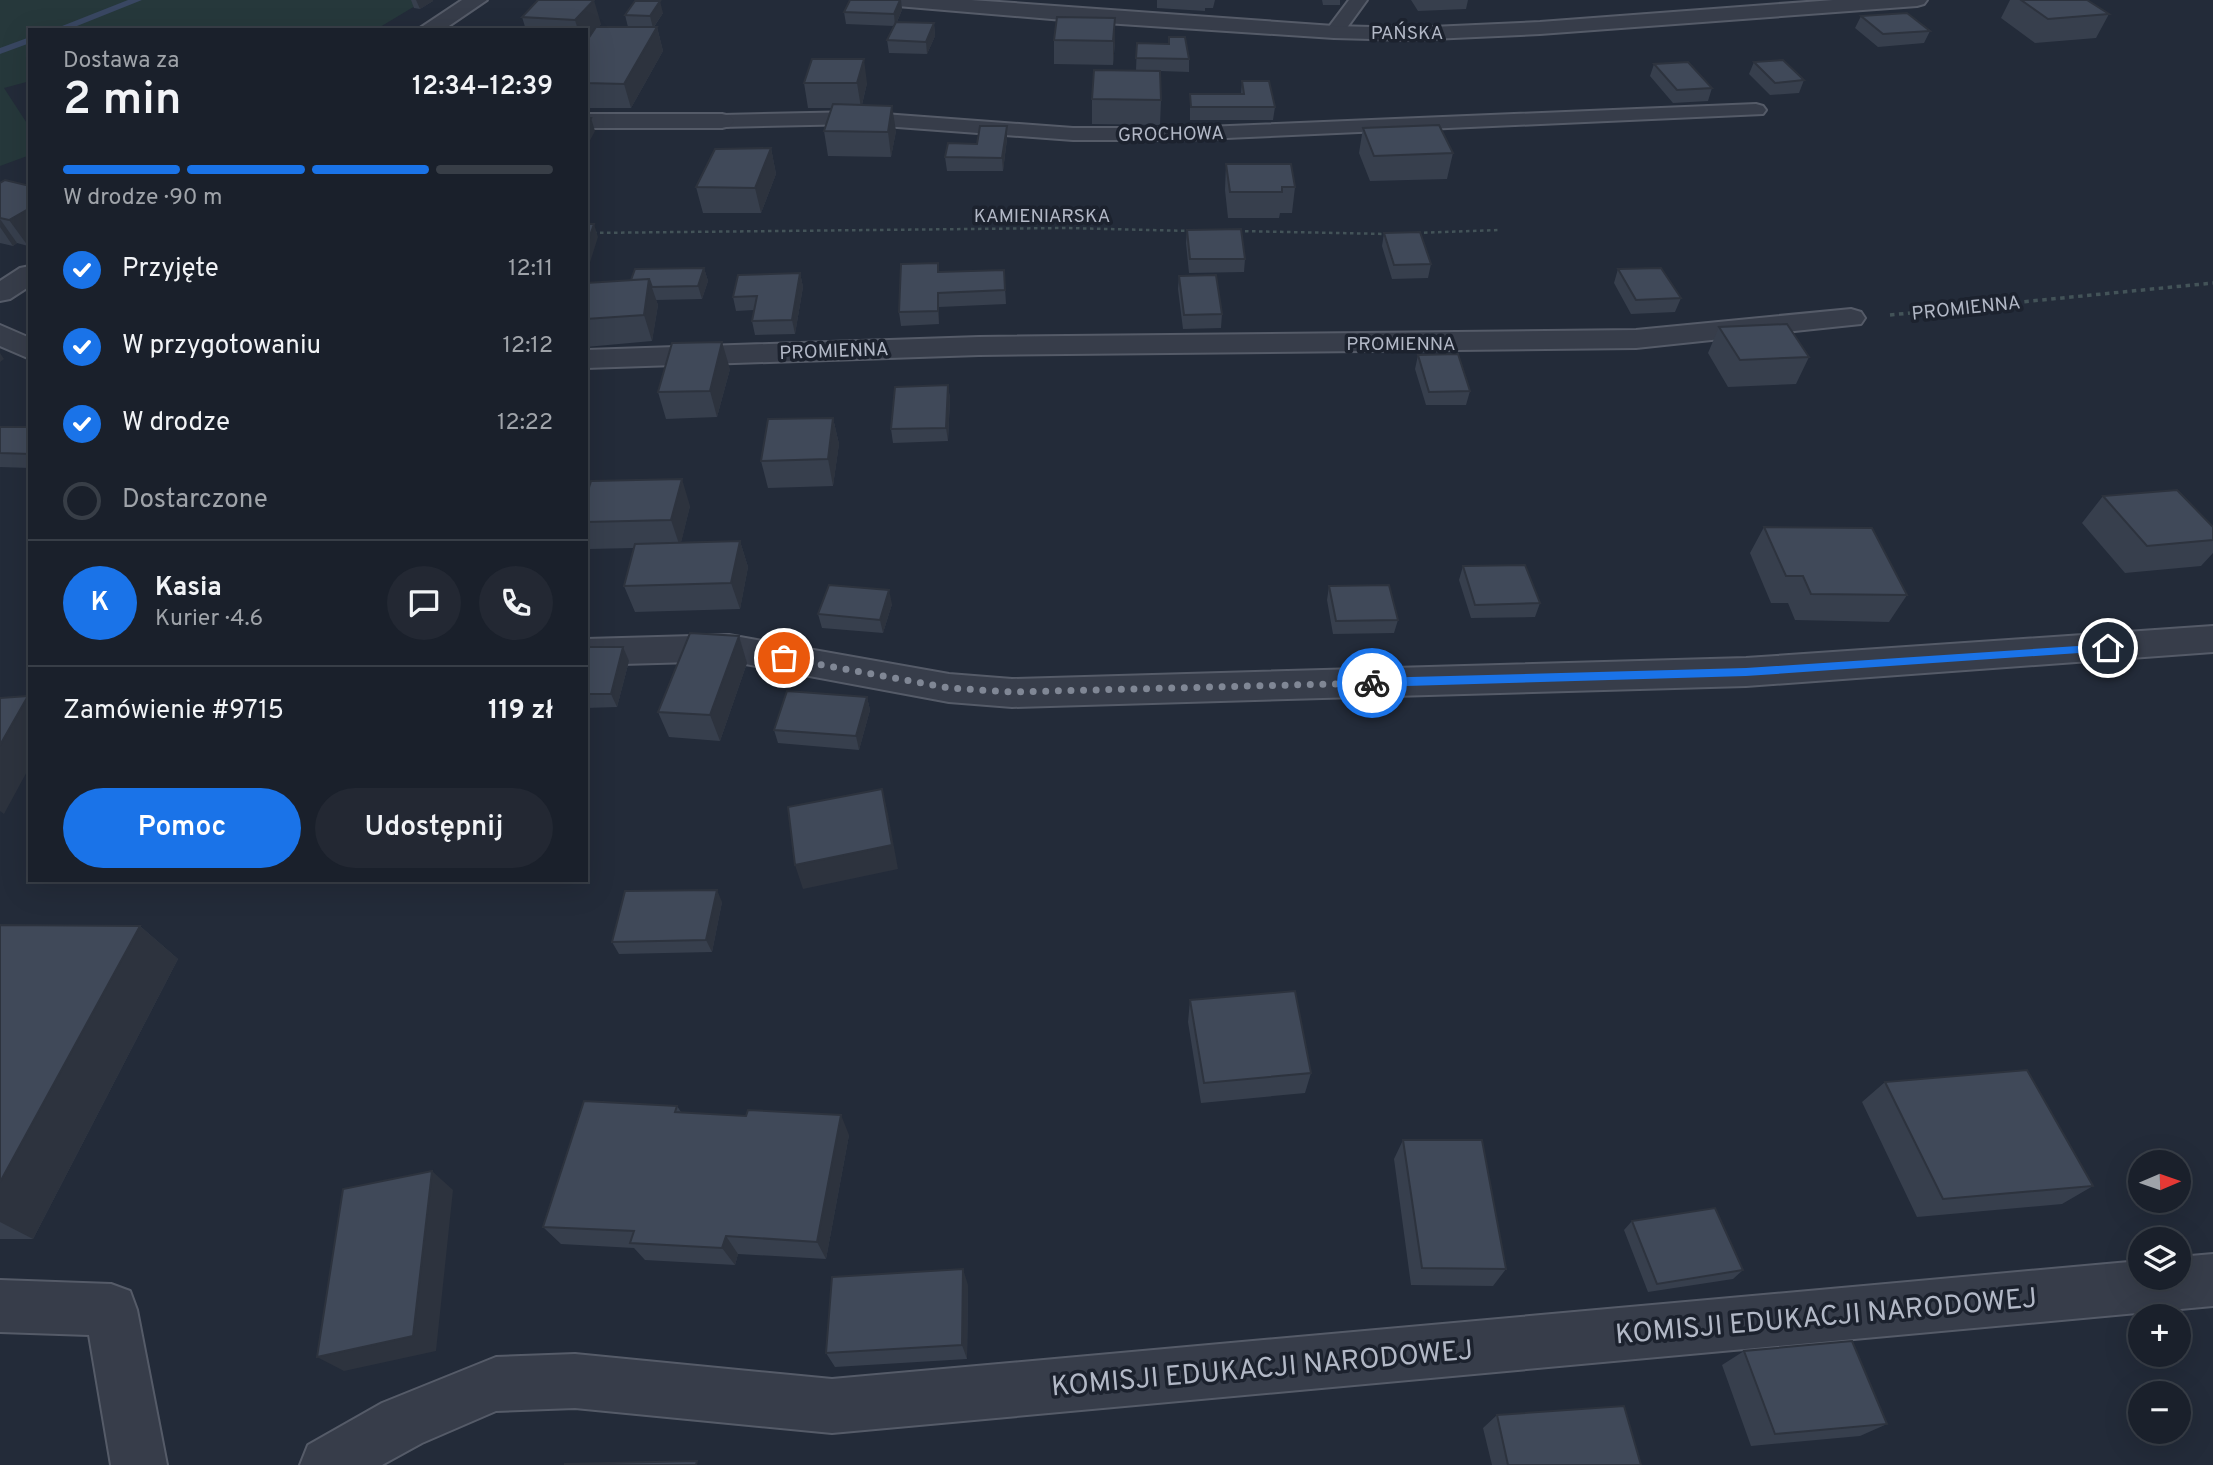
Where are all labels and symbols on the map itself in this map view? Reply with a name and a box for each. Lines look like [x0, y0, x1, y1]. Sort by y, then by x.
street label: PAŃSKA [1371, 21, 1443, 46]
street label: GROCHOWA [1118, 122, 1224, 148]
street label: KAMIENIARSKA [974, 205, 1110, 229]
street label: PROMIENNA [1911, 291, 2022, 327]
street label: PROMIENNA [1346, 333, 1456, 357]
street label: PROMIENNA [779, 338, 889, 366]
pin [2078, 618, 2138, 678]
pin [754, 628, 814, 688]
courier [1337, 648, 1407, 718]
north arrow [2128, 1150, 2191, 1213]
street label: KOMISJI EDUKACJI NARODOWEJ [1614, 1282, 2039, 1354]
street label: KOMISJI EDUKACJI NARODOWEJ [1050, 1334, 1475, 1406]

